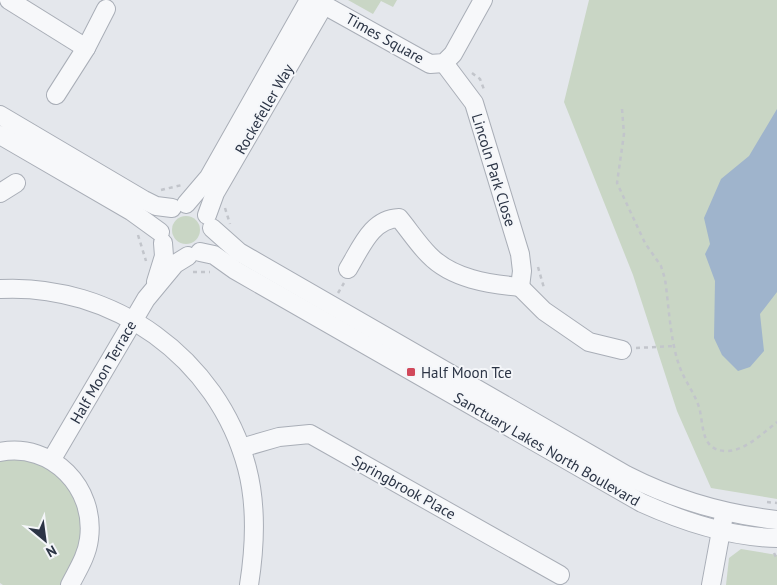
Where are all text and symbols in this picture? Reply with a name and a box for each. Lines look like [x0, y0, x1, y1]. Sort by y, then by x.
street label: Times Square [342, 9, 428, 67]
street label: Rockefeller Way [230, 60, 298, 158]
street label: Lincoln Park Close [468, 111, 520, 229]
street label: Half Moon Terrace [66, 317, 140, 427]
place label: Half Moon Tce [421, 363, 512, 382]
marker: Half Moon Tce [405, 366, 417, 378]
street label: Sanctuary Lakes North Boulevard [451, 388, 643, 510]
street label: Springbrook Place [349, 451, 459, 523]
north arrow [20, 515, 70, 565]
text: N [43, 541, 60, 561]

